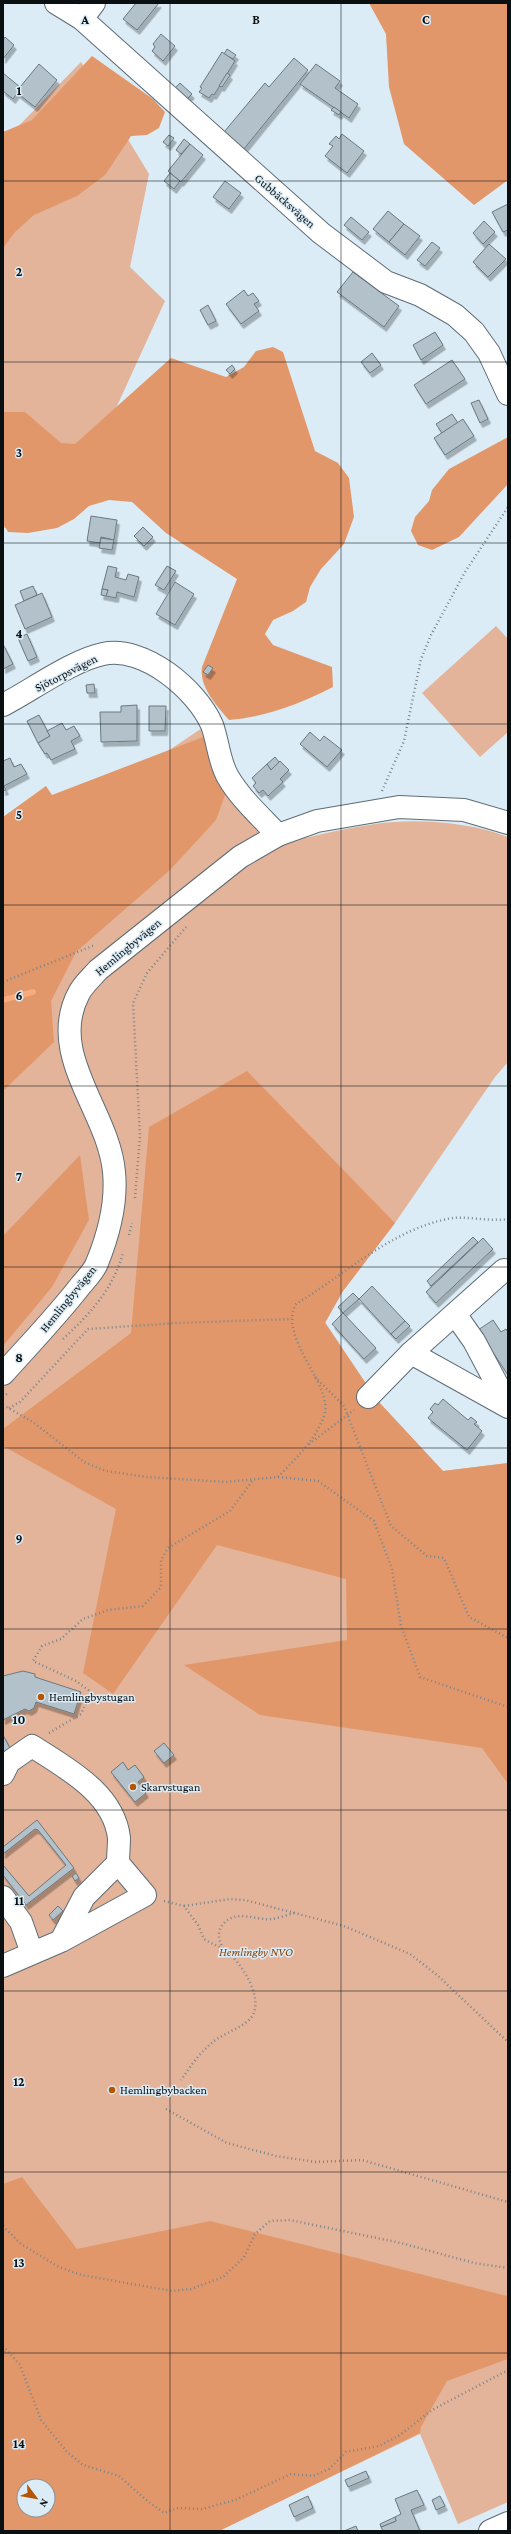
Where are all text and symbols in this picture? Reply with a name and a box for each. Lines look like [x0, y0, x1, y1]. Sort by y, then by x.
text: A [80, 12, 89, 27]
text: B [252, 12, 260, 27]
text: C [422, 12, 430, 27]
text: 1 [17, 83, 22, 98]
street label: Gubbäcksvägen [252, 171, 319, 231]
text: 2 [16, 264, 23, 279]
text: 3 [16, 445, 22, 460]
text: 4 [15, 626, 23, 641]
street label: Sjötorpsvägen [33, 651, 100, 695]
text: 5 [16, 807, 22, 822]
street label: Hemlingbyvägen [92, 915, 164, 979]
text: 6 [15, 988, 23, 1003]
text: 7 [16, 1169, 22, 1184]
street label: Hemlingbyvägen [37, 1262, 99, 1335]
text: 8 [15, 1350, 23, 1365]
text: 9 [15, 1531, 23, 1546]
place label: Hemlingbystugan [49, 1690, 135, 1704]
marker: Hemlingbystugan [36, 1692, 46, 1702]
text: 10 [13, 1712, 25, 1727]
place label: Skarvstugan [141, 1780, 201, 1794]
marker: Skarvstugan [128, 1782, 138, 1792]
text: 11 [14, 1893, 24, 1908]
park label: Hemlingby NVO [219, 1945, 293, 1959]
text: 12 [13, 2074, 25, 2089]
place label: Hemlingbybacken [120, 2083, 208, 2097]
marker: Hemlingbybacken [107, 2085, 117, 2095]
text: 13 [13, 2255, 25, 2270]
text: 14 [13, 2436, 25, 2451]
north arrow [16, 2478, 56, 2518]
text: N [37, 2497, 52, 2510]

